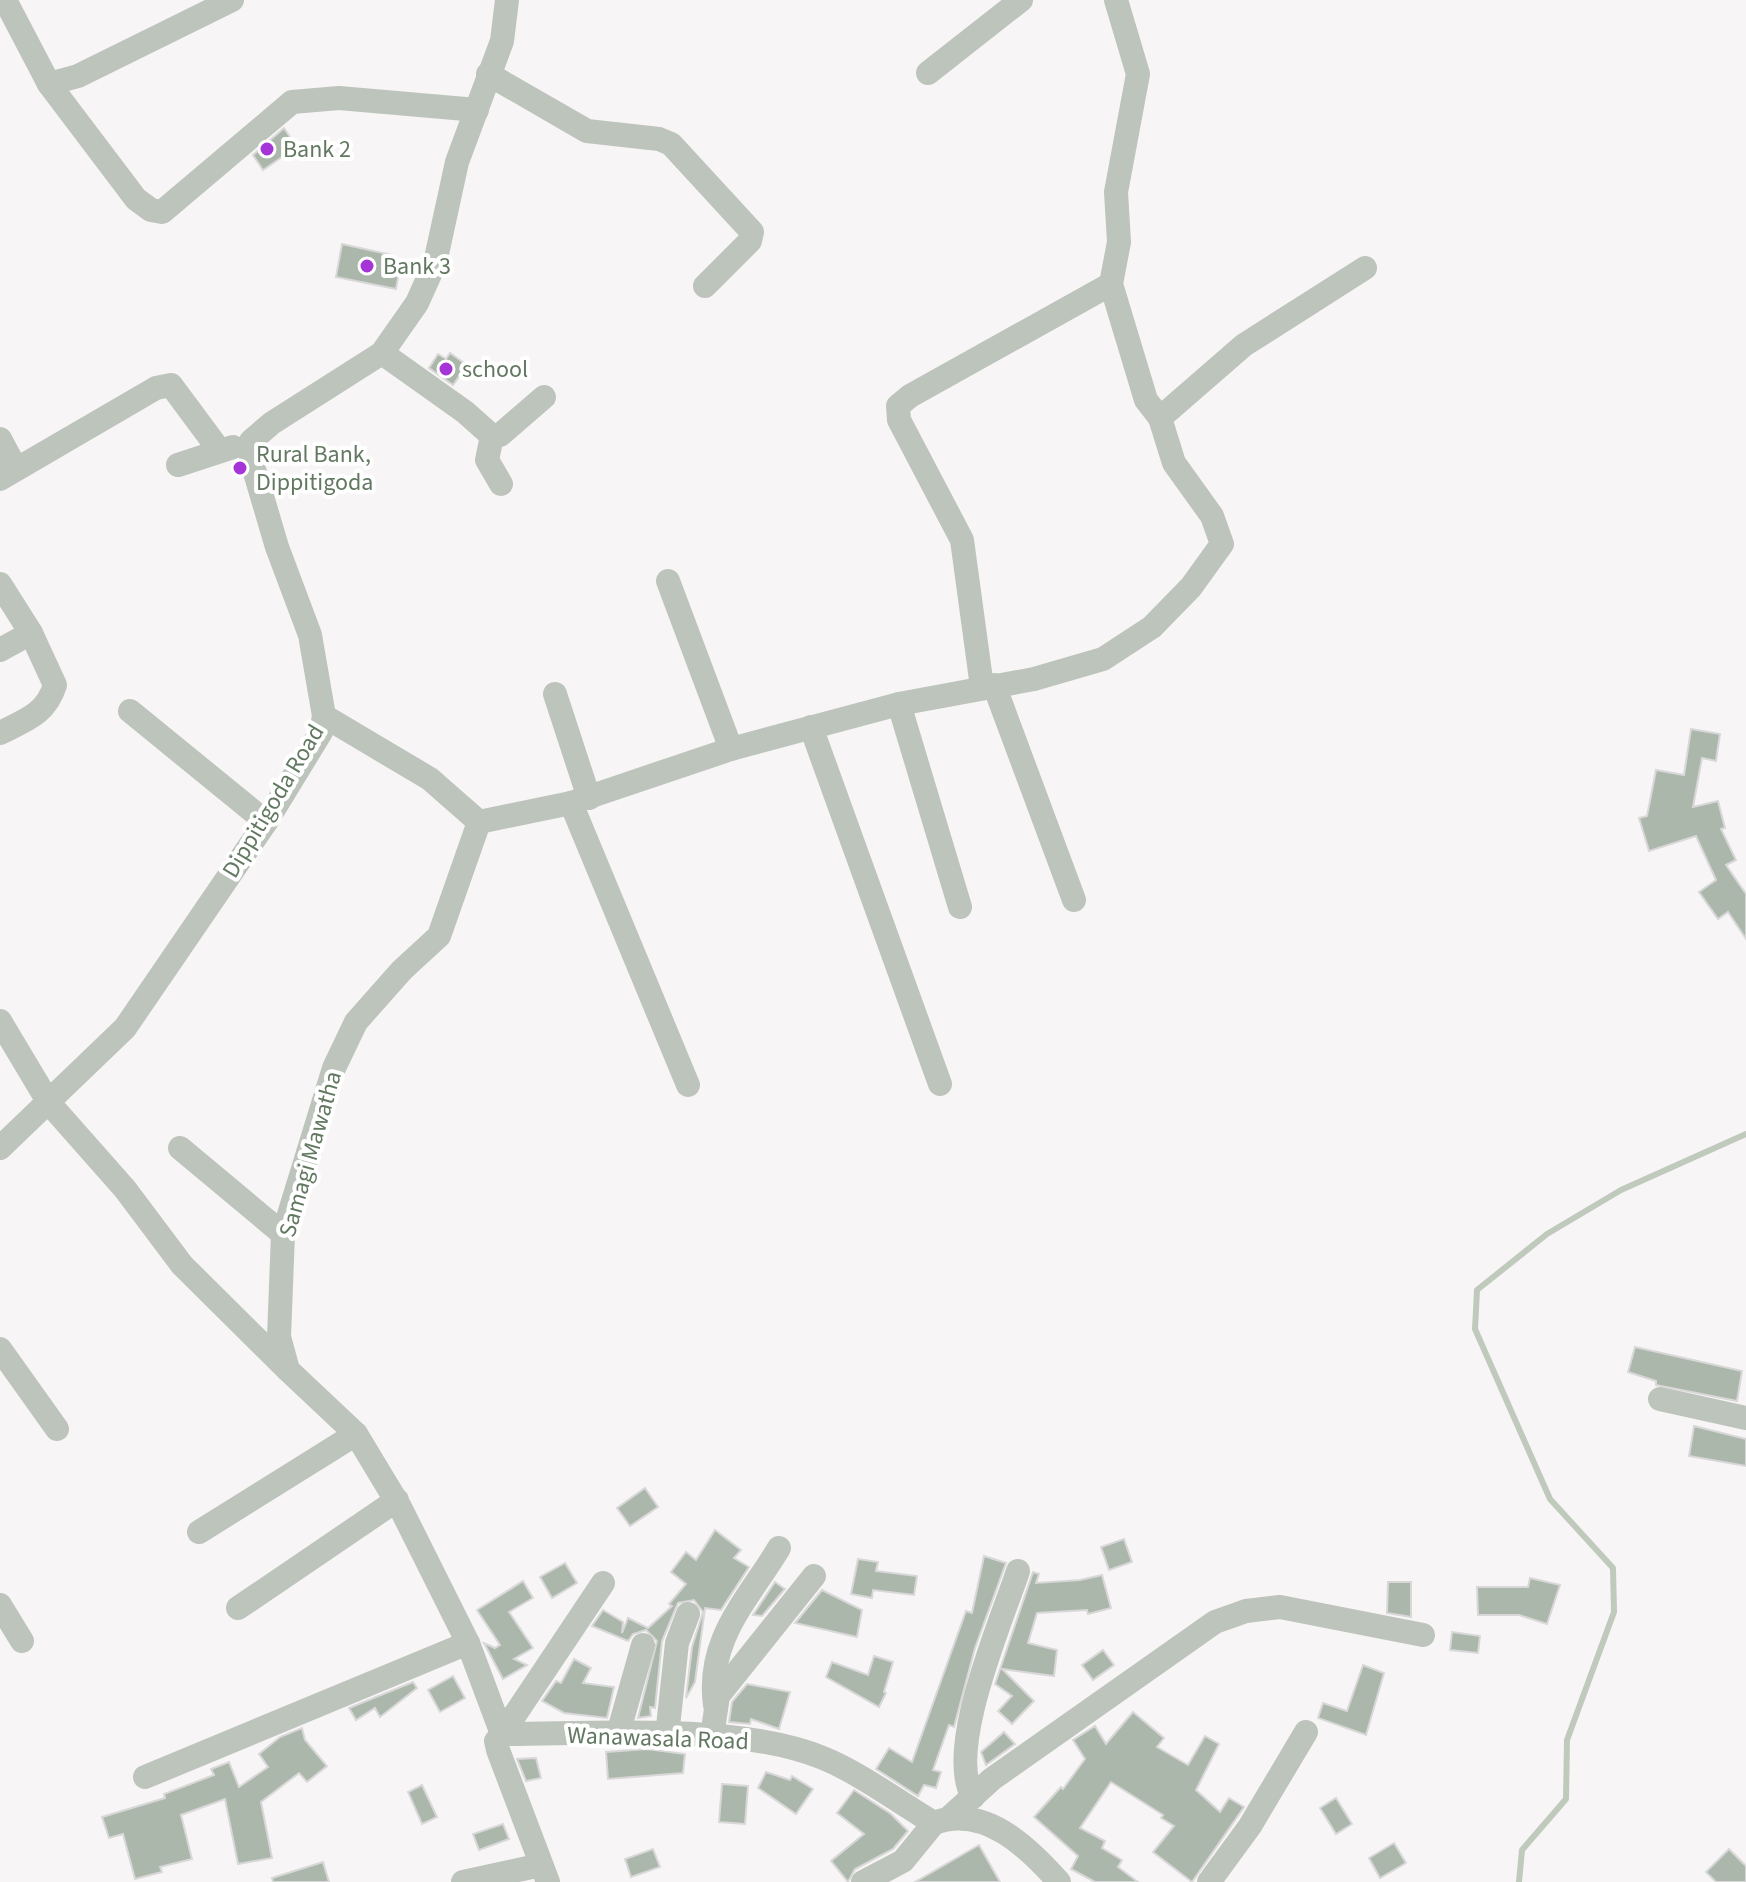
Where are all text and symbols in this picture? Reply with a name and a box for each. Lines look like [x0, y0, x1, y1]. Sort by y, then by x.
place label: Bank 2 [283, 132, 351, 167]
marker: Bank 2 [258, 140, 276, 158]
place label: Bank 3 [383, 249, 451, 284]
marker: Bank 3 [358, 257, 376, 275]
place label: school [462, 352, 528, 387]
marker: school [437, 360, 455, 378]
place label: Rural Bank, Dippitigoda [256, 437, 373, 500]
marker: Rural Bank, Dippitigoda [231, 459, 249, 477]
street label: Dippitigoda Road [214, 718, 333, 885]
street label: Samagi Mawatha [270, 1067, 351, 1241]
street label: Wanawasala Road [567, 1718, 749, 1759]

